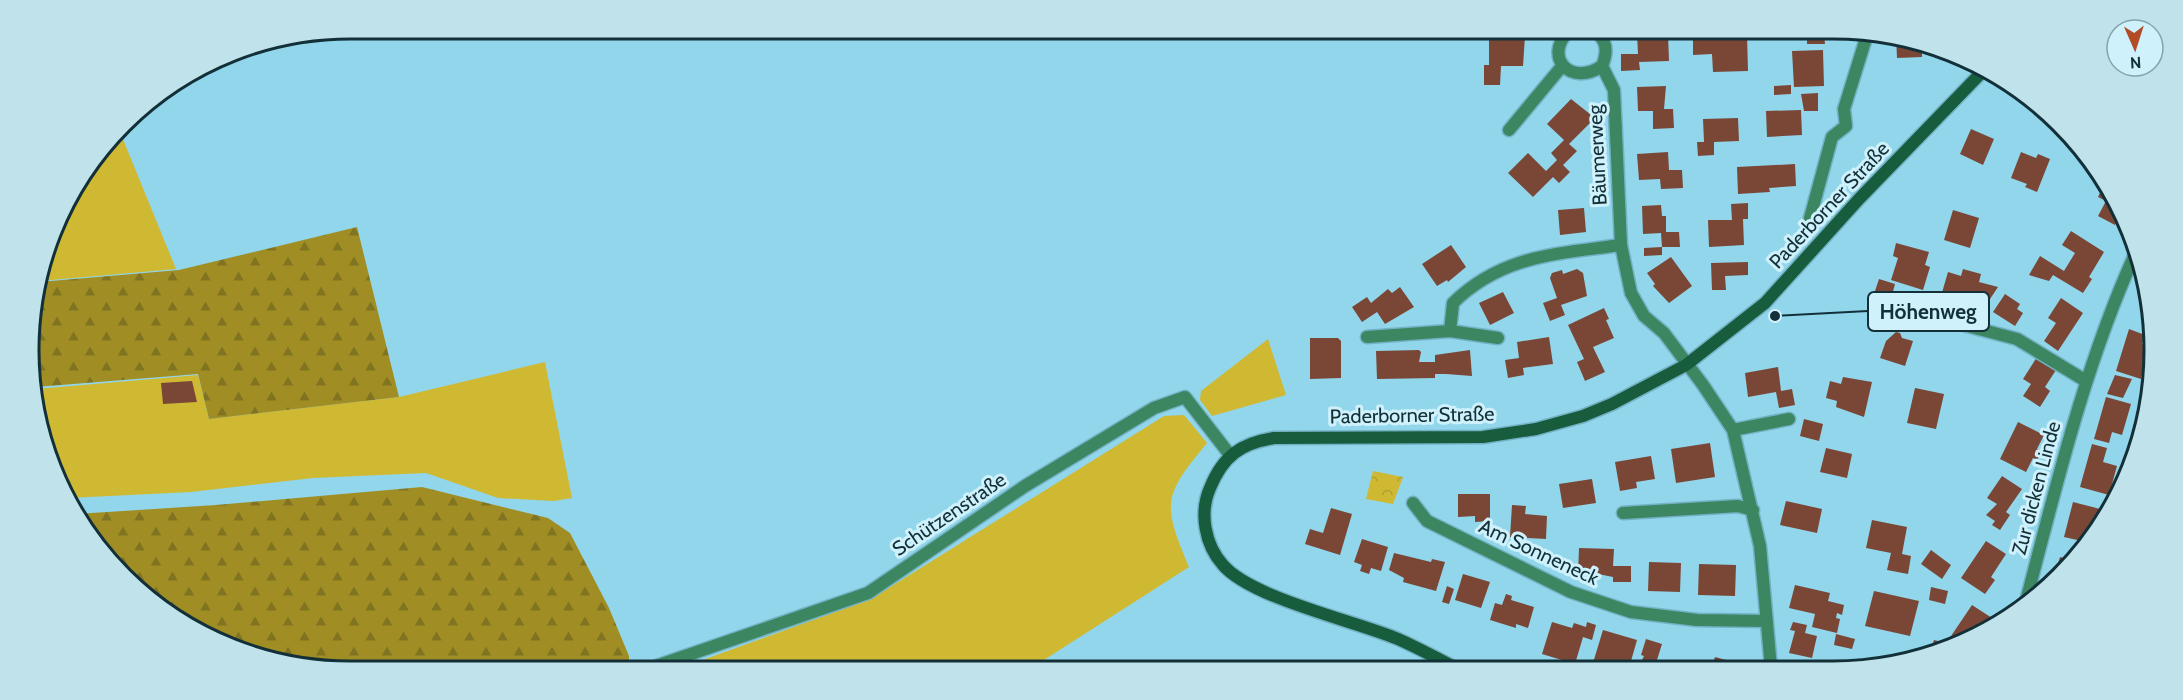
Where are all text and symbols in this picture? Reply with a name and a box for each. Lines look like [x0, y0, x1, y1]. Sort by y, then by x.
north arrow [2105, 18, 2165, 78]
text: N [2130, 53, 2142, 72]
street label: Bäumerweg [1582, 103, 1612, 206]
street label: Paderborner Straße [1764, 137, 1894, 273]
callout: Höhenweg [1868, 292, 1989, 331]
text: Höhenweg [1879, 299, 1977, 324]
street label: Paderborner Straße [1329, 402, 1495, 428]
street label: Zur dicken Linde [2007, 419, 2065, 557]
street label: Schützenstraße [888, 467, 1010, 561]
street label: Am Sonneneck [1475, 514, 1603, 590]

